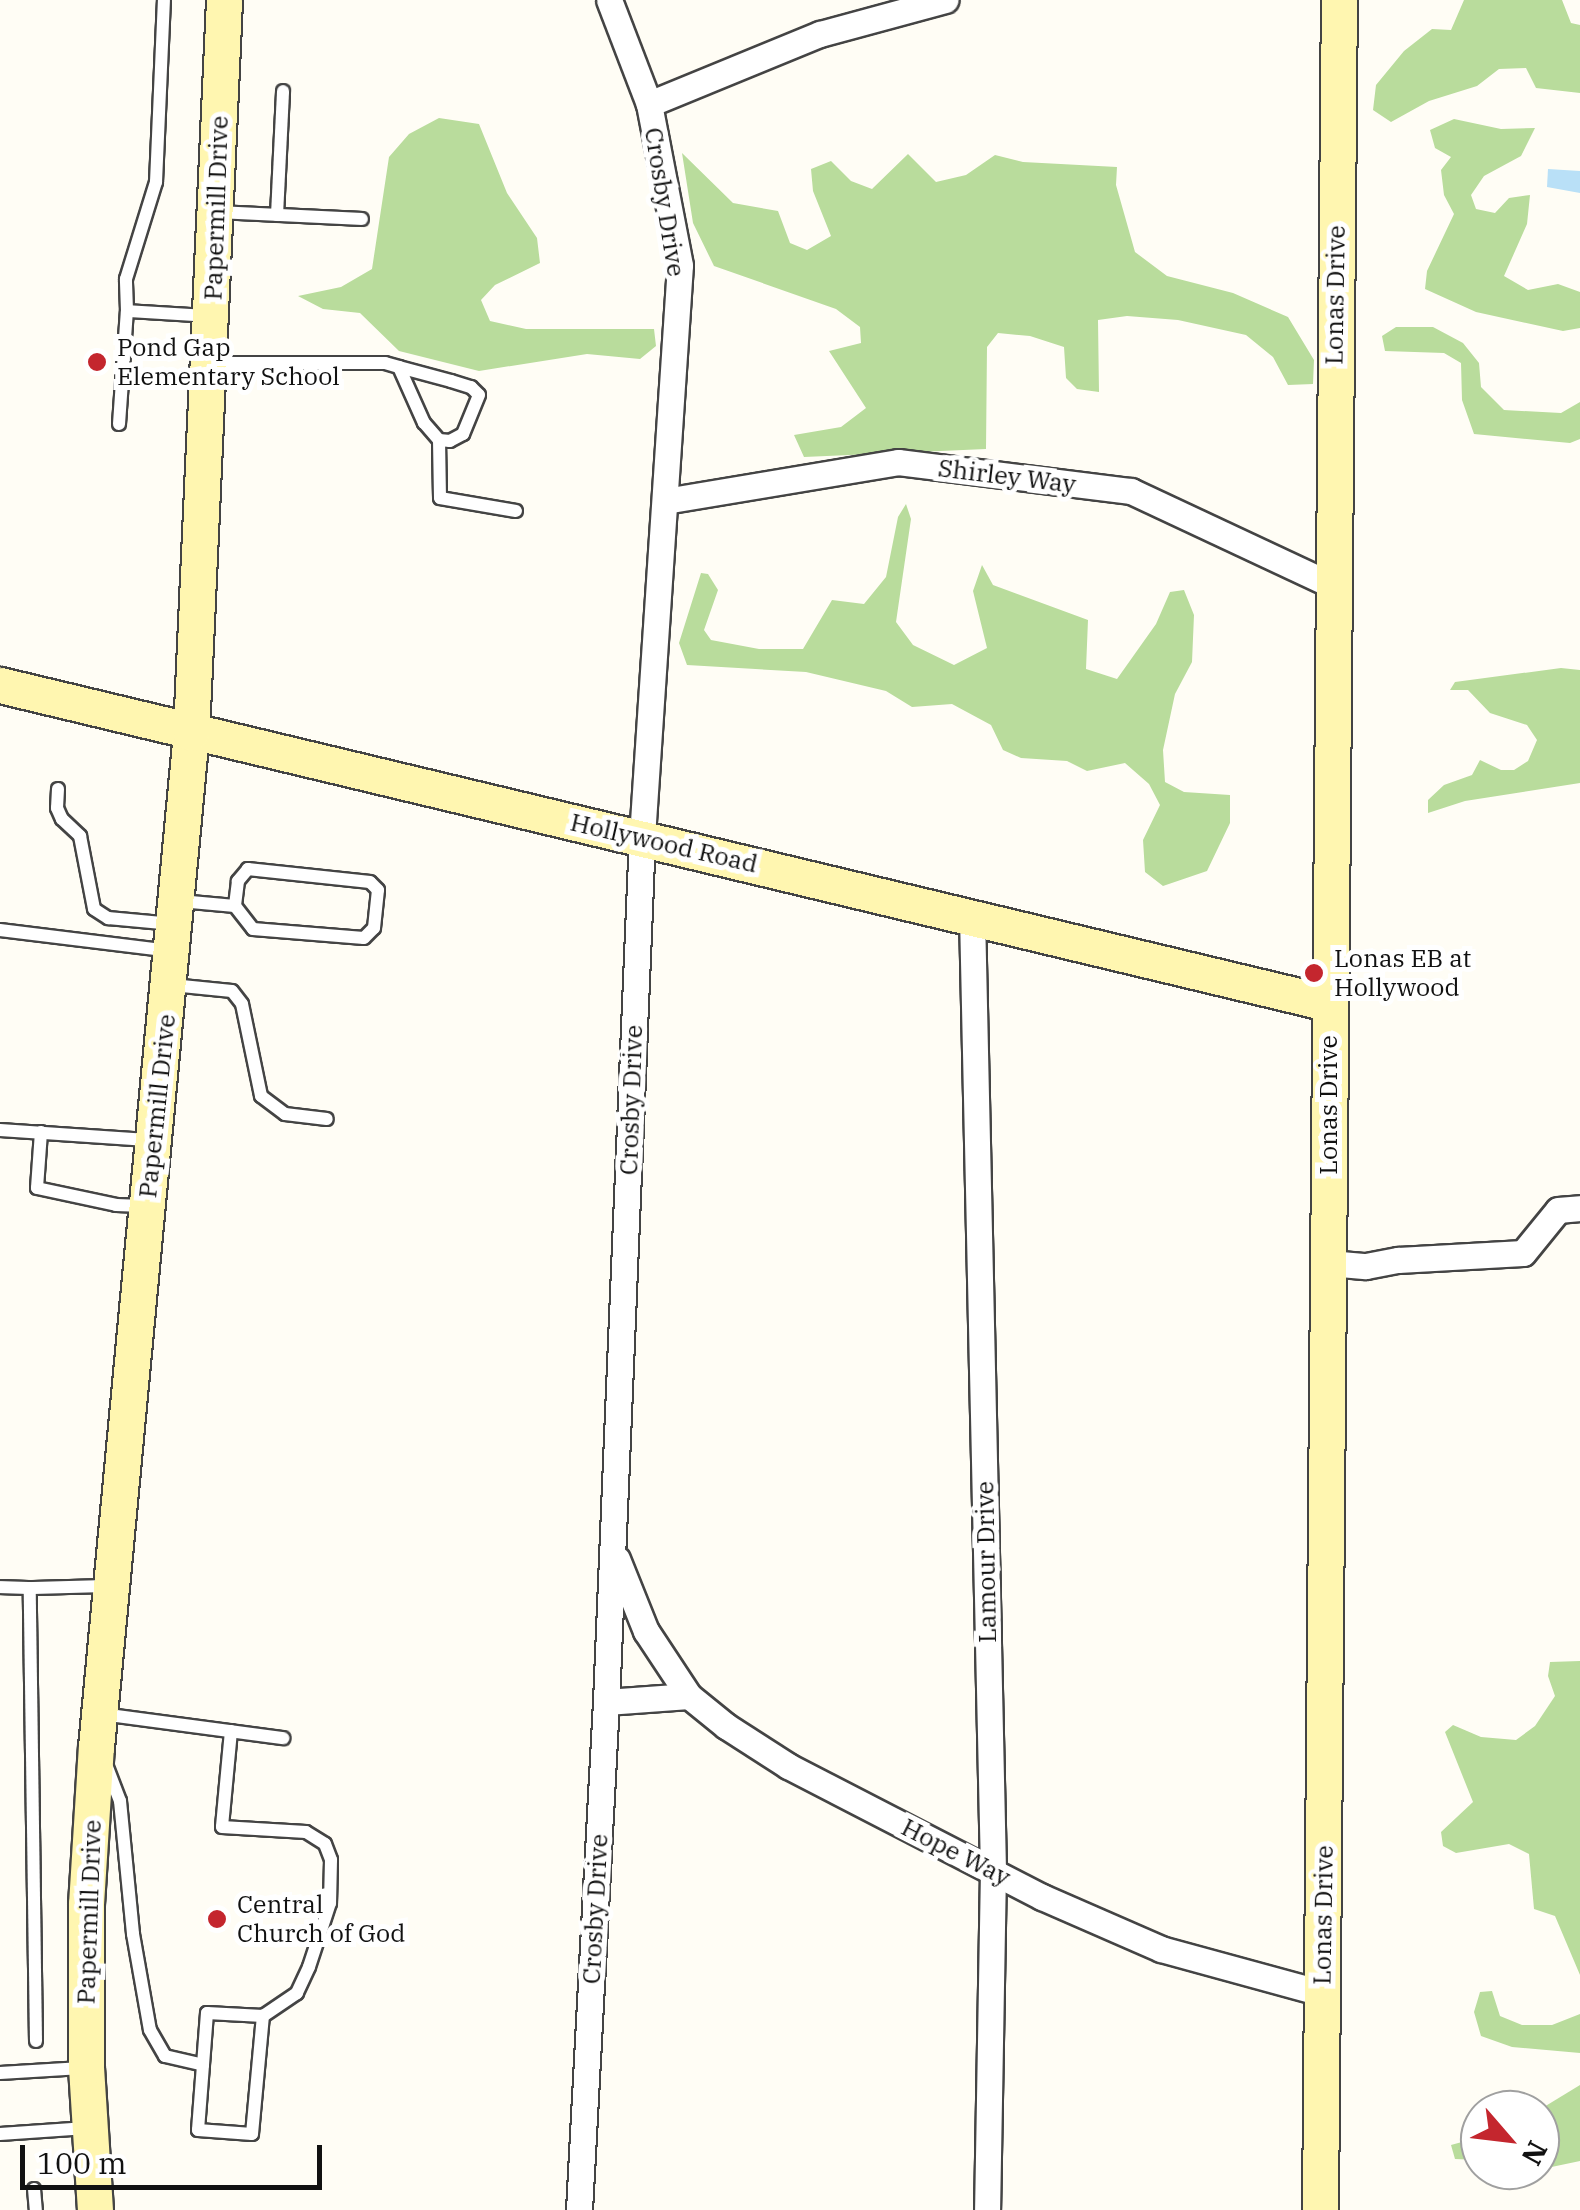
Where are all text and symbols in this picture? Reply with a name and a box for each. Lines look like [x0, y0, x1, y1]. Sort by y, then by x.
street label: Papermill Drive [198, 115, 234, 301]
street label: Crosby Drive [638, 125, 692, 279]
street label: Lonas Drive [1319, 225, 1351, 365]
place label: Pond Gap Elementary School [117, 333, 340, 392]
marker: Pond Gap Elementary School [86, 351, 108, 373]
street label: Shirley Way [936, 453, 1078, 499]
street label: Hollywood Road [567, 807, 761, 879]
place label: Lonas EB at Hollywood [1334, 944, 1471, 1003]
marker: Lonas EB at Hollywood [1303, 962, 1325, 984]
street label: Papermill Drive [132, 1013, 182, 1199]
street label: Crosby Drive [613, 1024, 649, 1176]
street label: Lonas Drive [1313, 1035, 1343, 1175]
street label: Lamour Drive [970, 1481, 1002, 1643]
street label: Hope Way [897, 1812, 1015, 1892]
street label: Papermill Drive [71, 1819, 107, 2005]
street label: Crosby Drive [576, 1833, 614, 1985]
street label: Lonas Drive [1307, 1845, 1339, 1985]
place label: Central Church of God [237, 1890, 406, 1949]
marker: Central Church of God [206, 1908, 228, 1930]
north arrow [1460, 2090, 1560, 2190]
scale bar [25, 2125, 328, 2187]
text: N [1514, 2135, 1557, 2172]
text: 100 m [37, 2143, 127, 2182]

